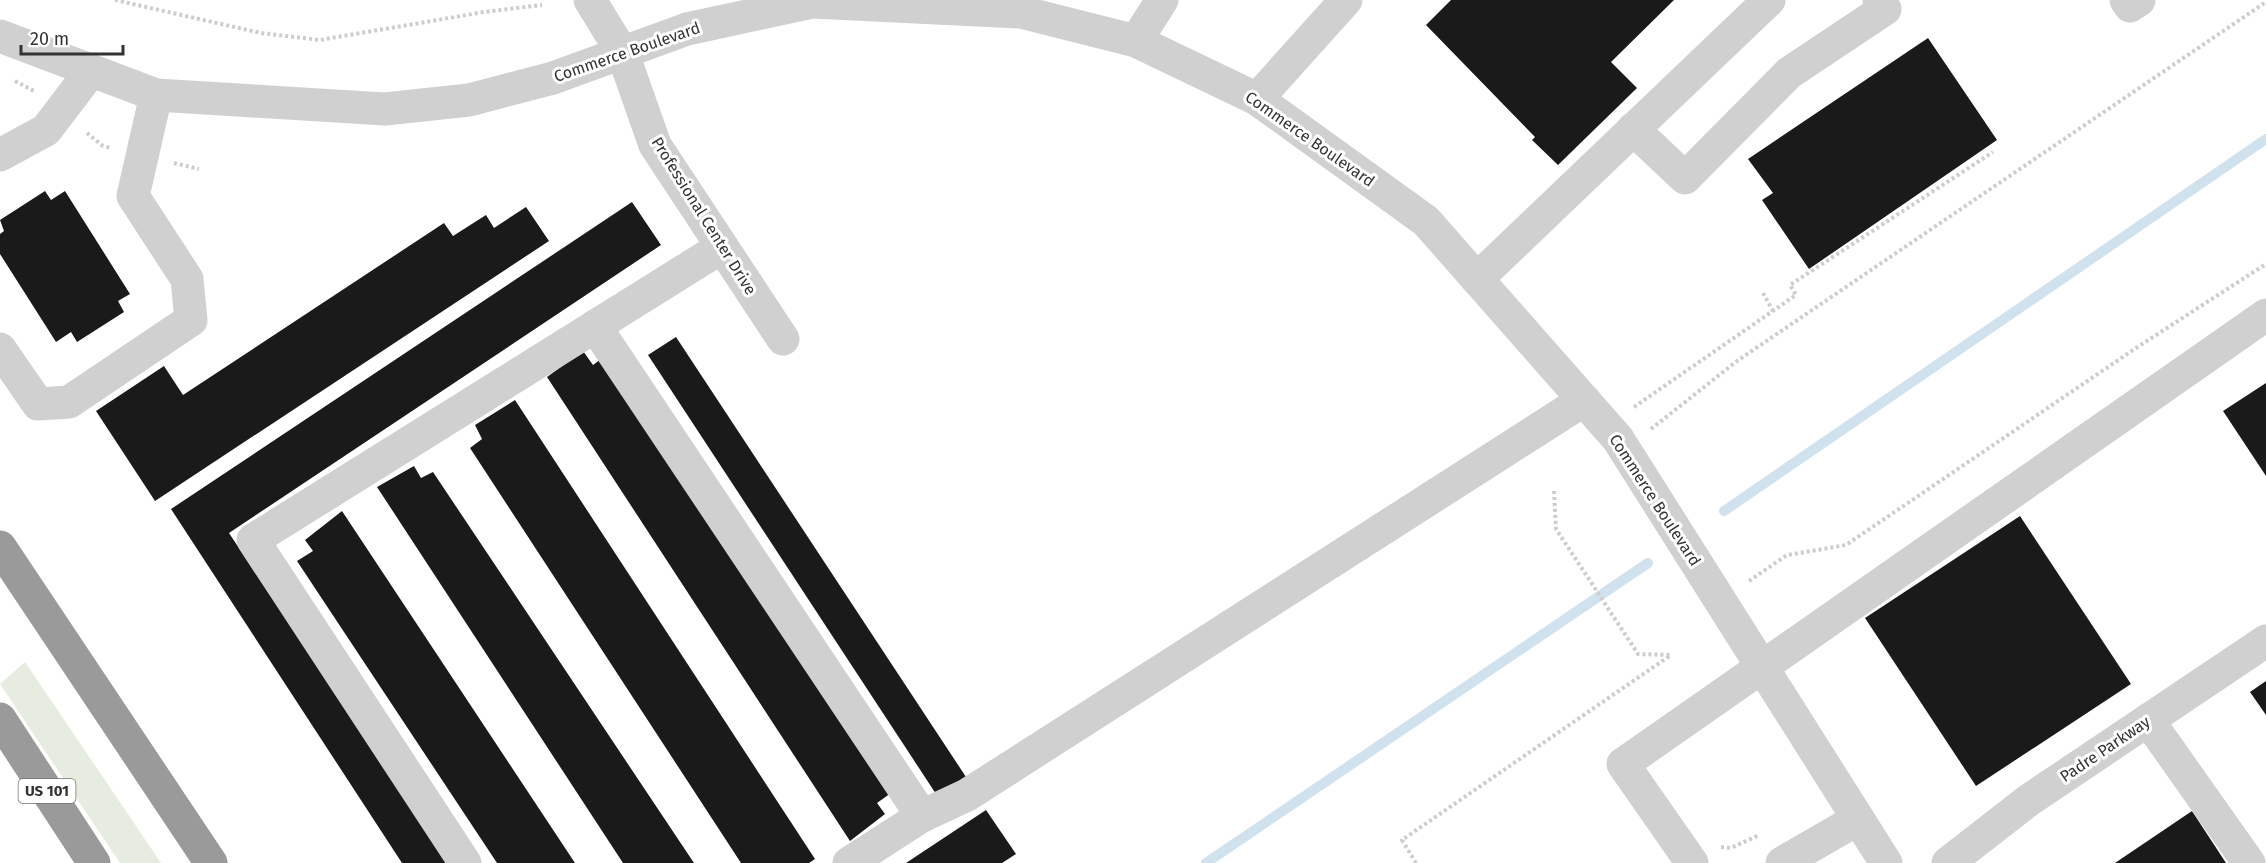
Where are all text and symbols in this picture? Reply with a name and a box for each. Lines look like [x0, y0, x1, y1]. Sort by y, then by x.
scale bar [21, 18, 123, 56]
street label: Commerce Boulevard [551, 18, 703, 86]
text: 20 m [30, 28, 69, 50]
street label: Commerce Boulevard [1242, 87, 1378, 191]
street label: Professional Center Drive [648, 134, 760, 298]
street label: Commerce Boulevard [1605, 431, 1705, 569]
street label: Padre Parkway [2056, 712, 2154, 786]
road number: US 101 [18, 779, 76, 803]

